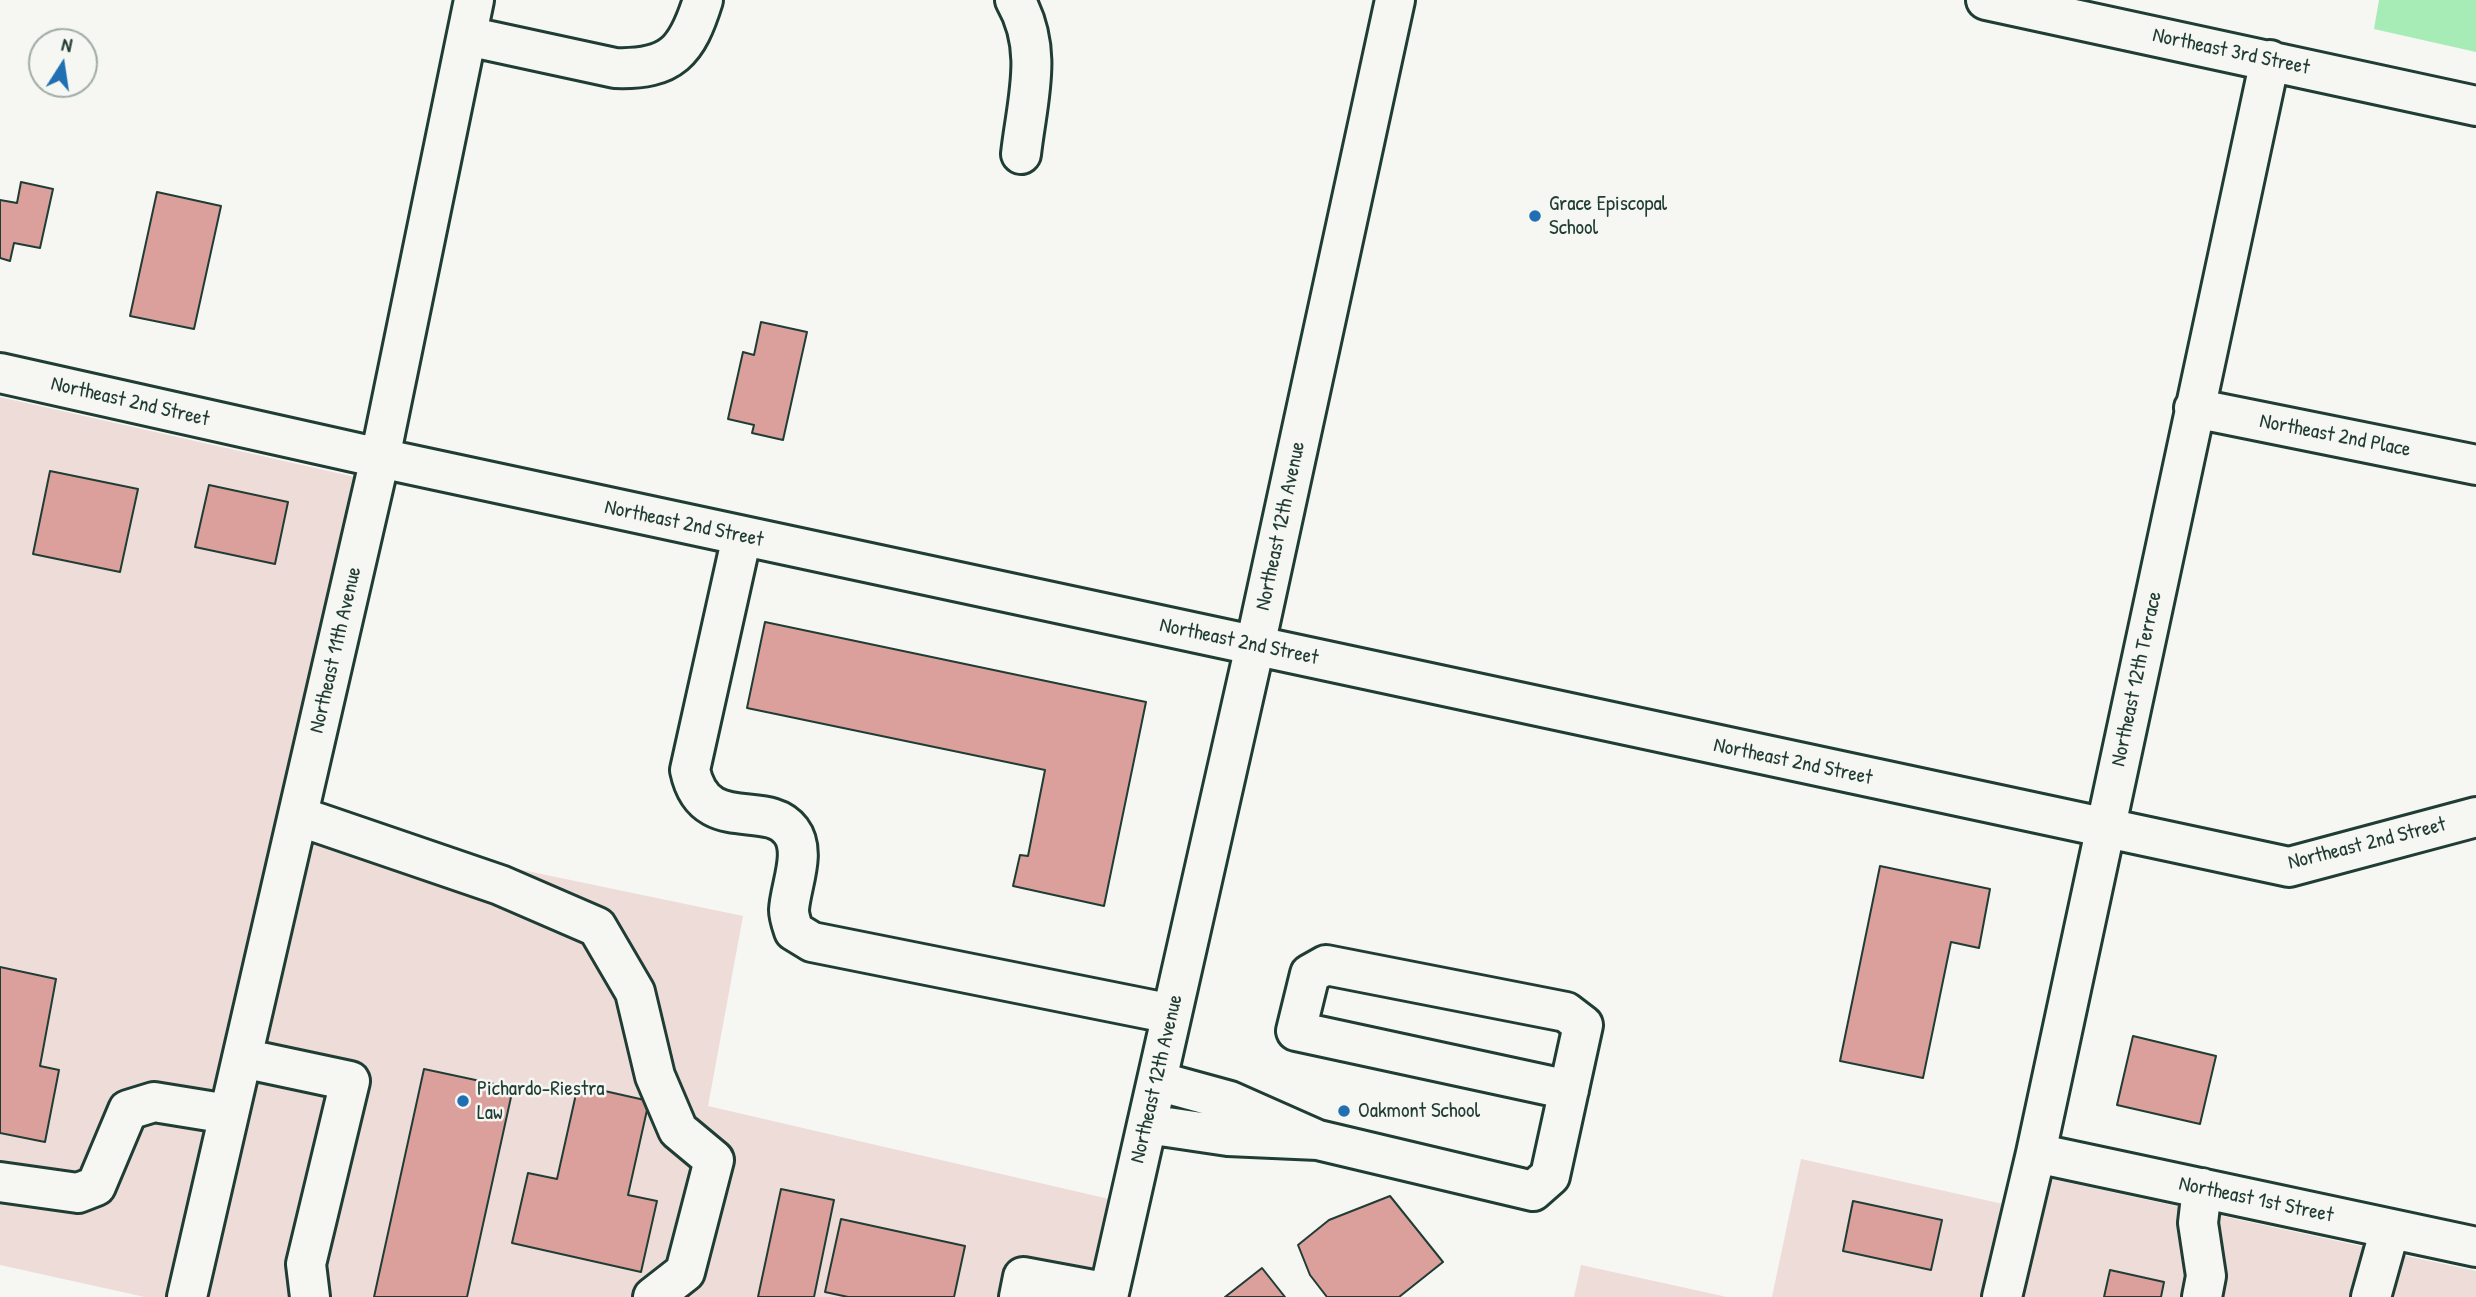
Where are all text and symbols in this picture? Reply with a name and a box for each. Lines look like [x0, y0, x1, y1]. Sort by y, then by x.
street label: Northeast 3rd Street [2150, 23, 2312, 81]
north arrow [28, 28, 98, 98]
text: N [59, 31, 75, 58]
place label: Grace Episcopal School [1549, 191, 1667, 241]
marker: Grace Episcopal School [1527, 208, 1543, 224]
street label: Northeast 2nd Street [48, 372, 212, 432]
street label: Northeast 2nd Place [2257, 409, 2413, 463]
street label: Northeast 12th Avenue [1251, 439, 1311, 613]
street label: Northeast 2nd Street [602, 495, 766, 553]
street label: Northeast 11th Avenue [305, 564, 367, 736]
street label: Northeast 12th Terrace [2106, 589, 2168, 769]
street label: Northeast 2nd Street [1157, 613, 1321, 671]
street label: Northeast 2nd Street [1711, 733, 1875, 791]
street label: Northeast 2nd Street [2285, 812, 2449, 876]
street label: Northeast 12th Avenue [1125, 992, 1189, 1166]
place label: Pichardo-Riestra Law [477, 1076, 604, 1126]
marker: Pichardo-Riestra Law [455, 1093, 471, 1109]
place label: Oakmont School [1358, 1098, 1480, 1124]
marker: Oakmont School [1336, 1103, 1352, 1119]
street label: Northeast 1st Street [2177, 1171, 2335, 1229]

